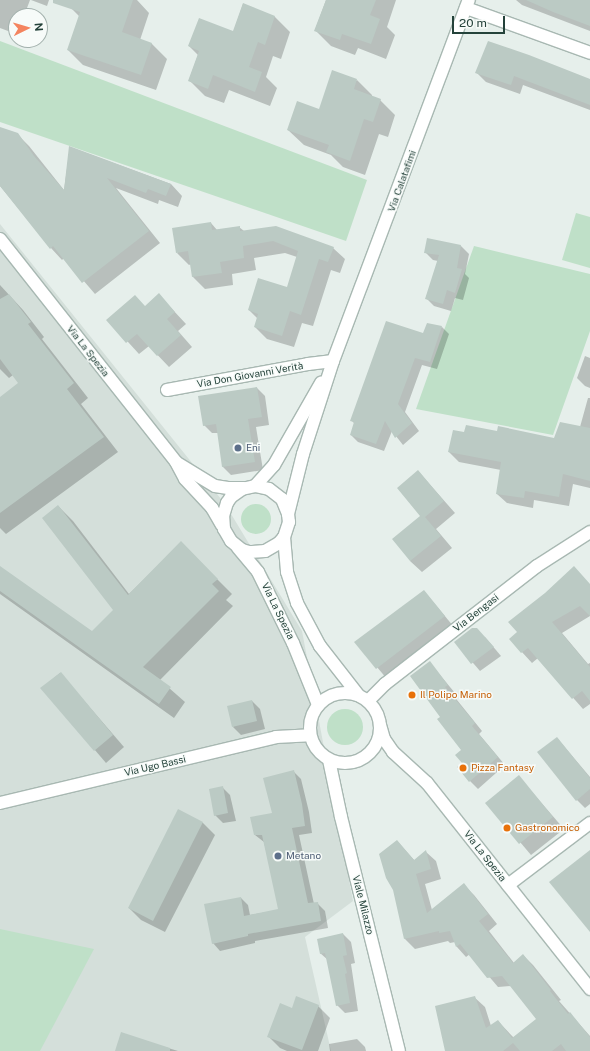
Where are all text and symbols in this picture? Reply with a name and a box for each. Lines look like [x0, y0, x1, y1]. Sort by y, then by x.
north arrow [8, 8, 48, 48]
scale bar [454, 8, 507, 34]
text: 20 m [459, 16, 487, 30]
text: N [33, 22, 45, 32]
street label: Via Calatafimi [385, 149, 419, 213]
street label: Via La Spezia [64, 323, 112, 379]
street label: Via Don Giovanni Verità [196, 360, 304, 390]
place label: Eni [246, 442, 260, 454]
marker: Eni [233, 443, 243, 453]
street label: Via La Spezia [259, 581, 297, 641]
street label: Via Bengasi [451, 592, 501, 634]
place label: Il Polipo Marino [420, 689, 492, 701]
marker: Il Polipo Marino [407, 690, 417, 700]
street label: Via Ugo Bassi [123, 753, 187, 779]
place label: Pizza Fantasy [471, 762, 534, 774]
marker: Pizza Fantasy [458, 763, 468, 773]
place label: Gastronomico [515, 822, 580, 834]
marker: Gastronomico [502, 823, 512, 833]
street label: Via La Spezia [461, 828, 509, 884]
place label: Metano [286, 850, 321, 862]
marker: Metano [273, 851, 283, 861]
street label: Viale Milazzo [350, 874, 376, 936]

